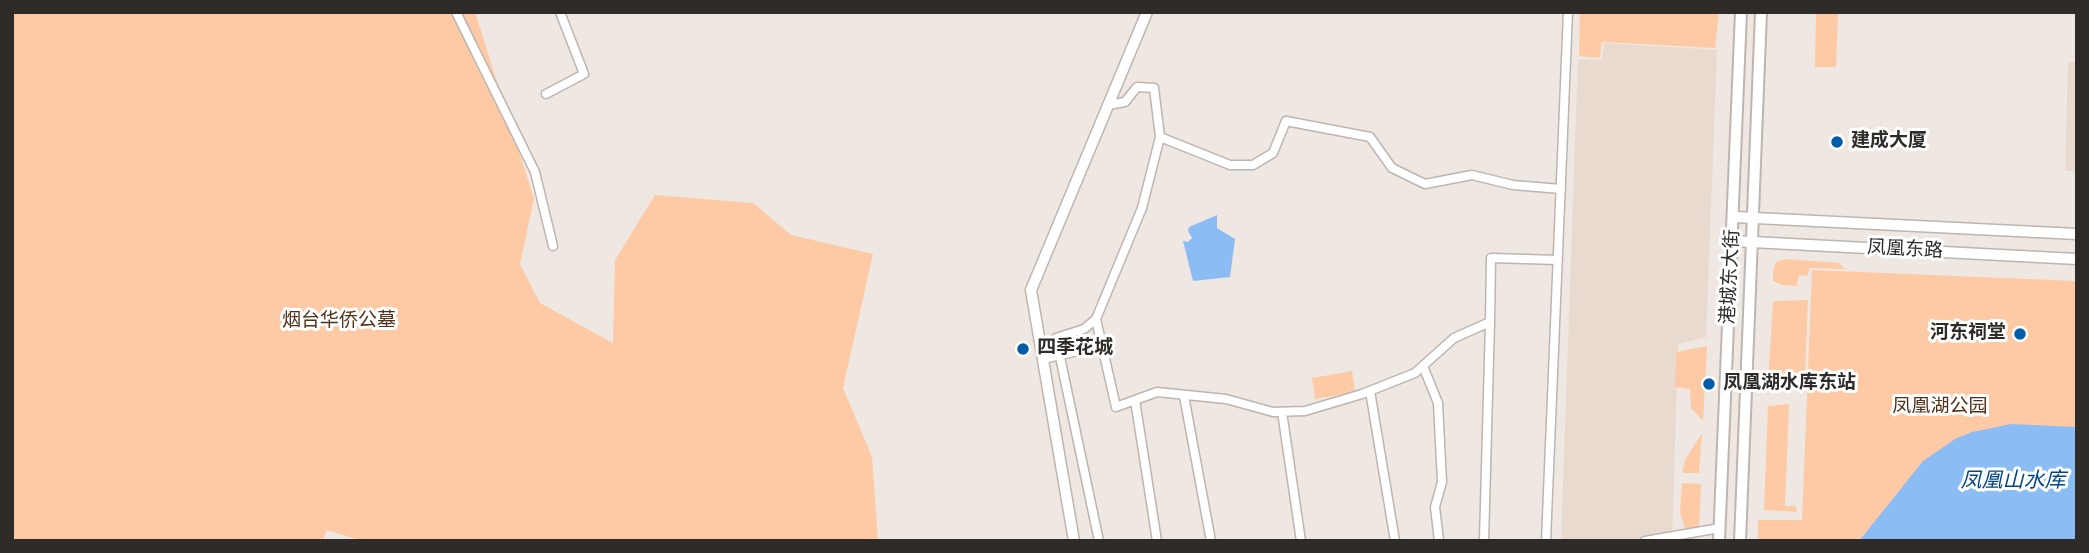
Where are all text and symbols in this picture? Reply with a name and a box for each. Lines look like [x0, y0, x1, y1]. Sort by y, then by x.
place label: 建成大厦 [1851, 131, 1927, 153]
marker: 建成大厦 [1829, 134, 1845, 150]
street label: 港城东大街 [1718, 229, 1746, 325]
street label: 凤凰东路 [1866, 238, 1944, 264]
park label: 烟台华侨公墓 [282, 311, 396, 333]
place label: 河东祠堂 [1930, 323, 2006, 345]
marker: 河东祠堂 [2012, 326, 2028, 342]
place label: 四季花城 [1037, 338, 1113, 360]
marker: 四季花城 [1015, 341, 1031, 357]
place label: 凤凰湖水库东站 [1723, 373, 1856, 395]
marker: 凤凰湖水库东站 [1701, 376, 1717, 392]
park label: 凤凰湖公园 [1893, 397, 1987, 419]
water label: 凤凰山水库 [1961, 470, 2065, 496]

